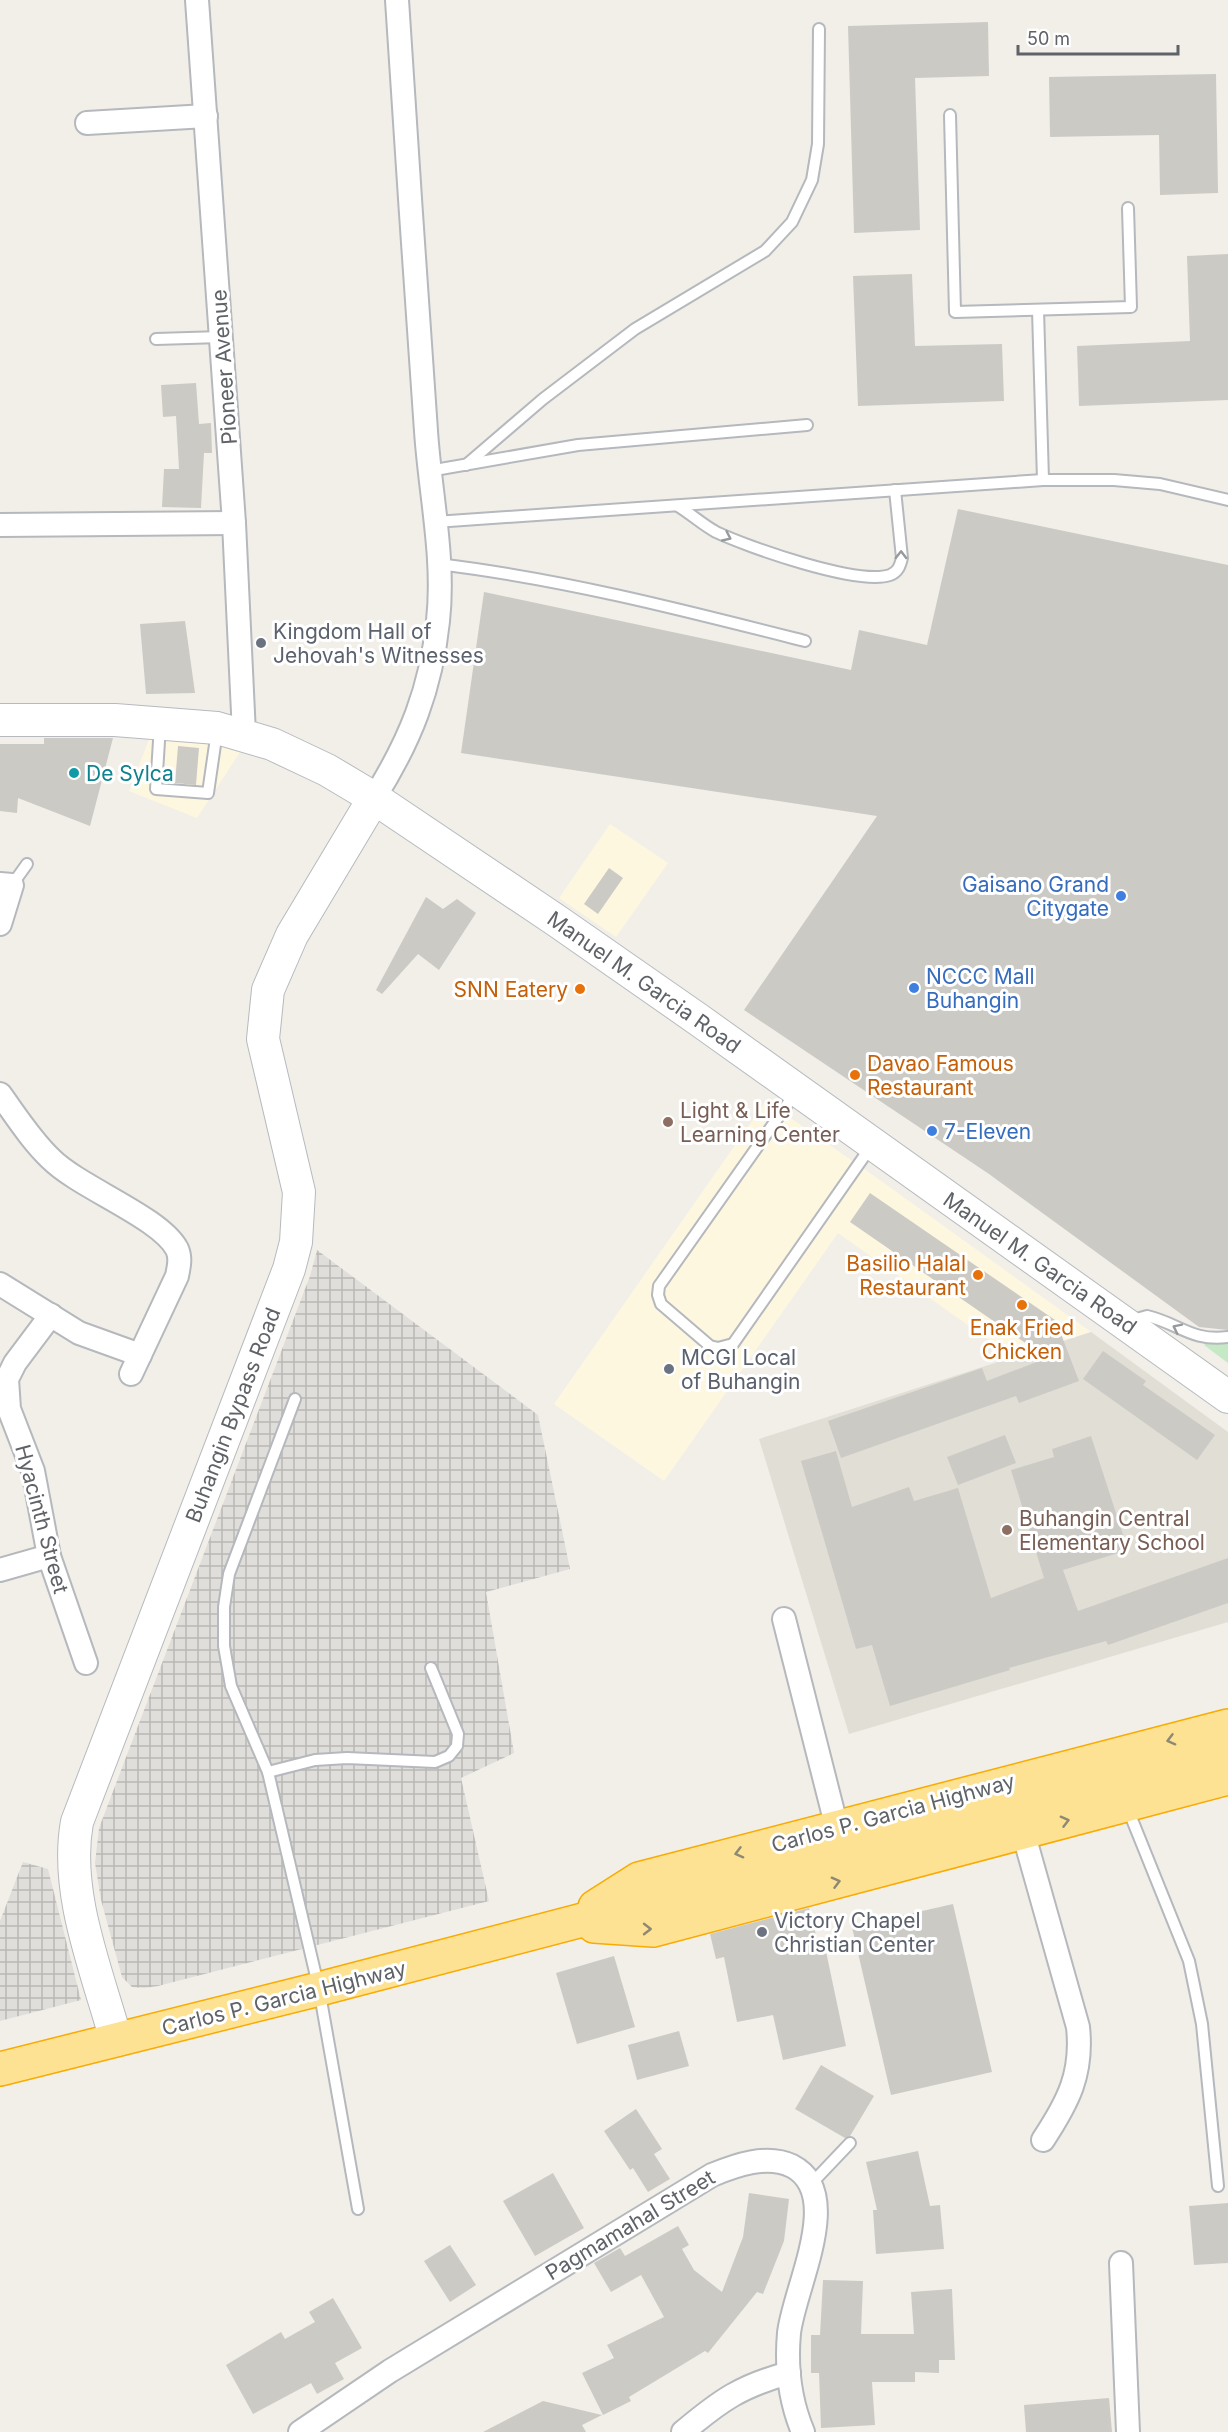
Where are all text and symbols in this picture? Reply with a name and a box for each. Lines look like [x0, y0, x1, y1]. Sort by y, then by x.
scale bar [1018, 18, 1178, 56]
text: 50 m [1027, 28, 1070, 49]
street label: Pioneer Avenue [206, 289, 242, 445]
one-way arrow [721, 530, 732, 542]
one-way arrow [895, 550, 907, 559]
place label: Kingdom Hall of Jehovah's Witnesses [273, 619, 484, 668]
marker: Kingdom Hall of Jehovah's Witnesses [254, 636, 268, 650]
place label: De Sylca [86, 761, 174, 786]
marker: De Sylca [67, 766, 81, 780]
place label: Gaisano Grand Citygate [962, 872, 1109, 921]
marker: Gaisano Grand Citygate [1114, 889, 1128, 903]
street label: Manuel M. Garcia Road [543, 906, 745, 1058]
place label: NCCC Mall Buhangin [926, 964, 1035, 1013]
place label: SNN Eatery [454, 977, 568, 1002]
marker: NCCC Mall Buhangin [907, 981, 921, 995]
marker: SNN Eatery [573, 982, 587, 996]
place label: Davao Famous Restaurant [867, 1051, 1014, 1100]
marker: Davao Famous Restaurant [848, 1068, 862, 1082]
place label: Light & Life Learning Center [680, 1098, 840, 1147]
marker: Light & Life Learning Center [661, 1115, 675, 1129]
place label: 7-Eleven [944, 1119, 1031, 1144]
marker: 7-Eleven [925, 1124, 939, 1138]
street label: Manuel M. Garcia Road [939, 1187, 1141, 1339]
place label: Basilio Halal Restaurant [846, 1251, 966, 1300]
marker: Basilio Halal Restaurant [971, 1268, 985, 1282]
marker: Enak Fried Chicken [1015, 1298, 1029, 1312]
street label: Buhangin Bypass Road [180, 1304, 286, 1526]
place label: Enak Fried Chicken [970, 1315, 1074, 1364]
one-way arrow [1173, 1324, 1183, 1335]
place label: MCGI Local of Buhangin [681, 1345, 800, 1394]
marker: MCGI Local of Buhangin [662, 1362, 676, 1376]
street label: Hyacinth Street [10, 1442, 74, 1596]
place label: Buhangin Central Elementary School [1019, 1506, 1205, 1555]
marker: Buhangin Central Elementary School [1000, 1523, 1014, 1537]
one-way arrow [1167, 1733, 1177, 1746]
street label: Carlos P. Garcia Highway [769, 1768, 1018, 1858]
one-way arrow [1059, 1816, 1070, 1828]
one-way arrow [734, 1846, 744, 1859]
one-way arrow [830, 1877, 841, 1889]
place label: Victory Chapel Christian Center [774, 1908, 935, 1957]
one-way arrow [643, 1923, 652, 1935]
marker: Victory Chapel Christian Center [755, 1925, 769, 1939]
street label: Carlos P. Garcia Highway [159, 1955, 409, 2040]
street label: Pagmamahal Street [541, 2165, 719, 2285]

